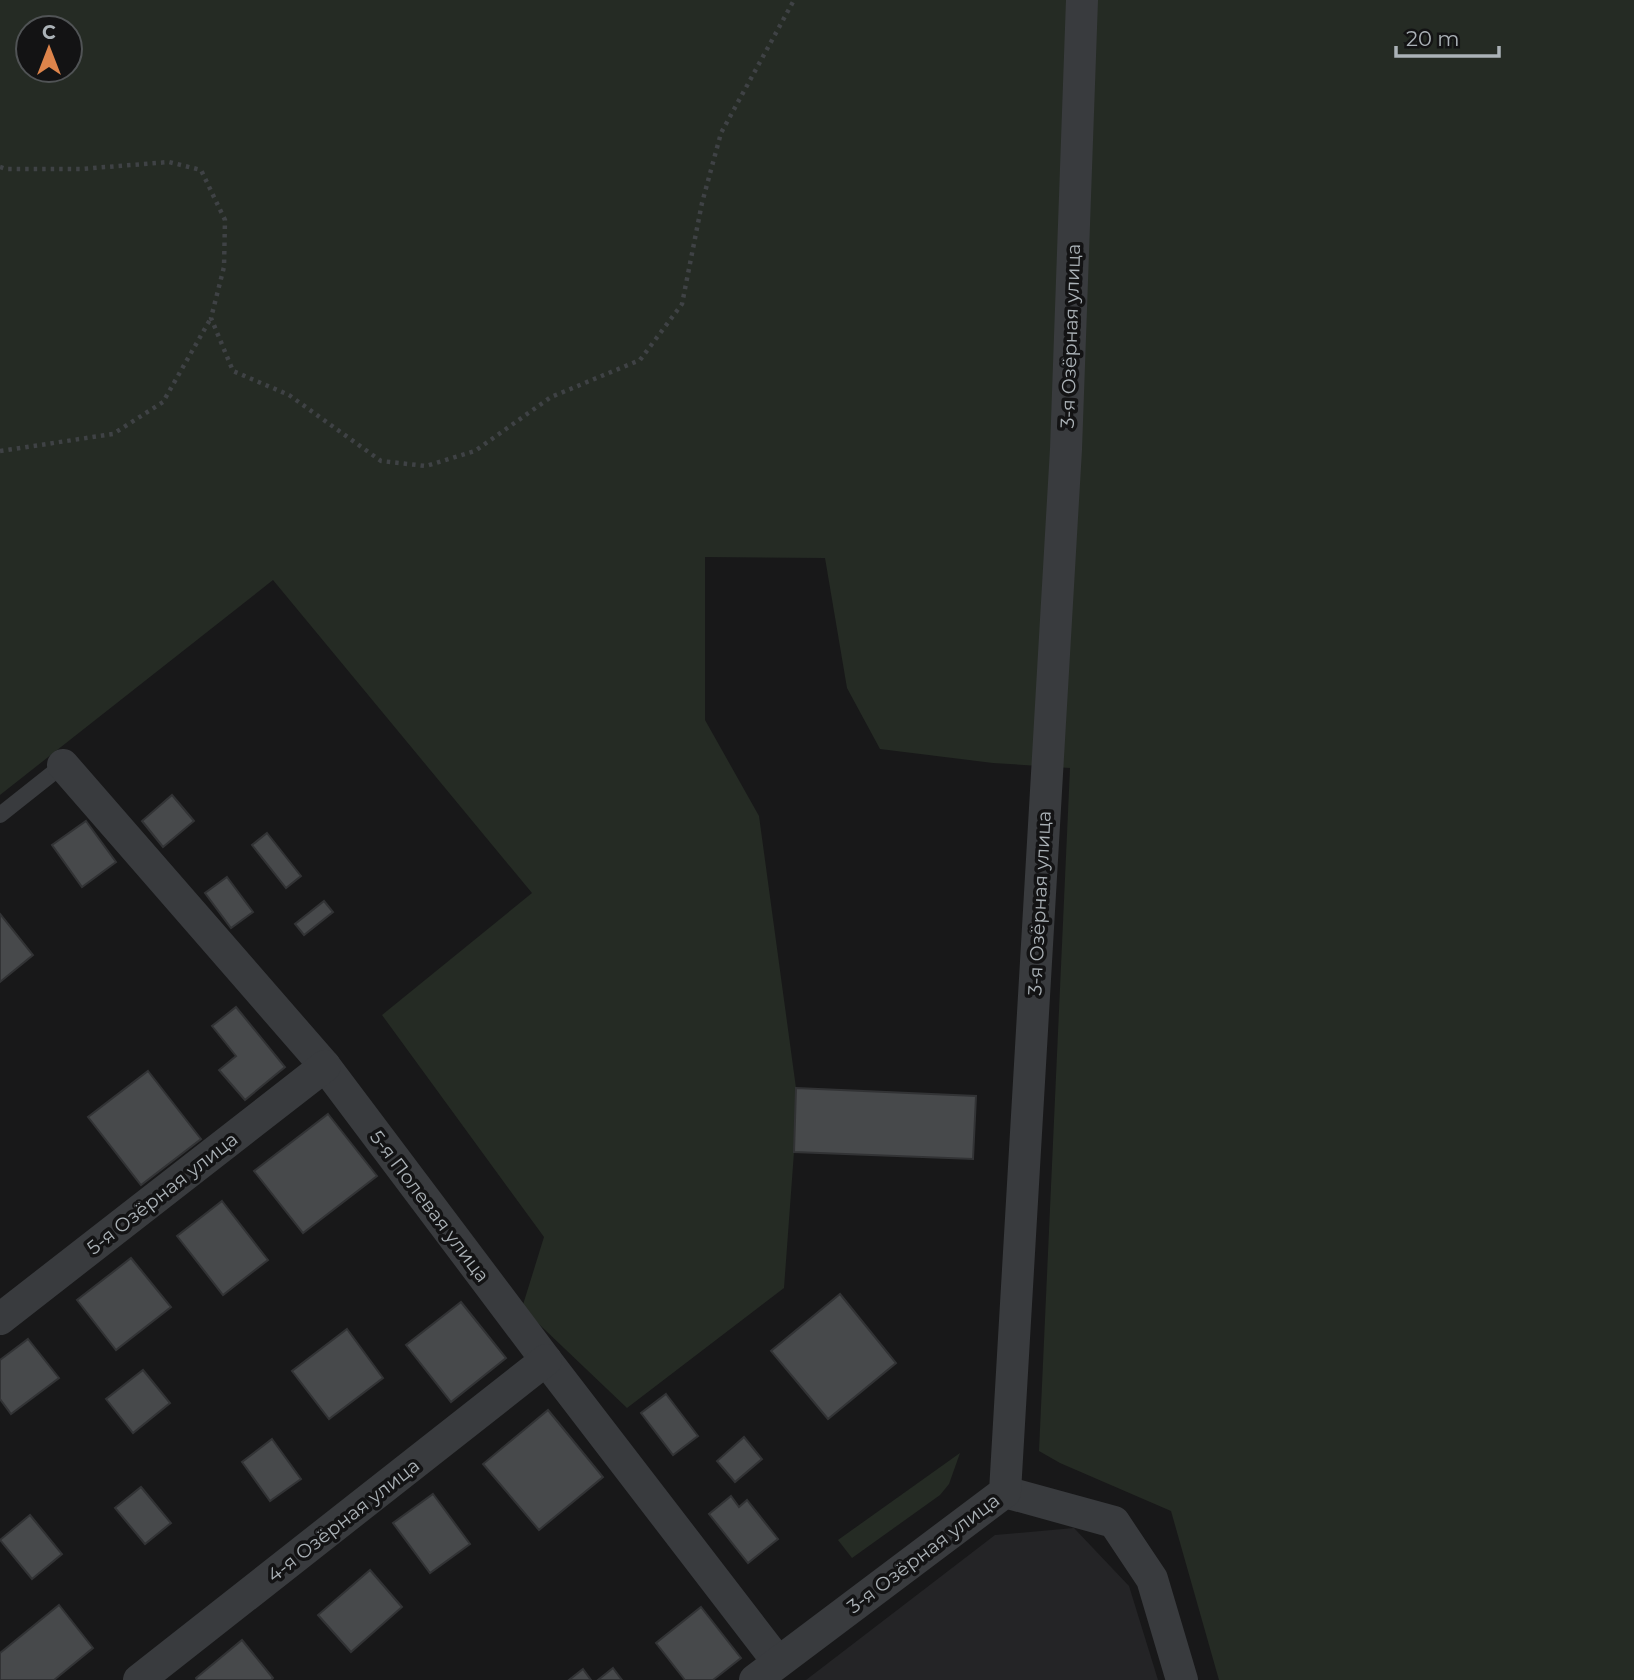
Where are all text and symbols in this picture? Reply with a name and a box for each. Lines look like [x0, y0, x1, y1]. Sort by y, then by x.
north arrow [14, 14, 84, 84]
scale bar [1396, 14, 1499, 58]
text: С [42, 21, 56, 44]
text: 20 m [1406, 26, 1460, 51]
street label: 3-я Озёрная улица [1056, 243, 1085, 429]
street label: 3-я Озёрная улица [1023, 810, 1056, 996]
street label: 5-я Полевая улица [365, 1126, 494, 1287]
street label: 5-я Озёрная улица [82, 1127, 242, 1259]
street label: 4-я Озёрная улица [263, 1454, 424, 1587]
street label: 3-я Озёрная улица [843, 1489, 1004, 1618]

